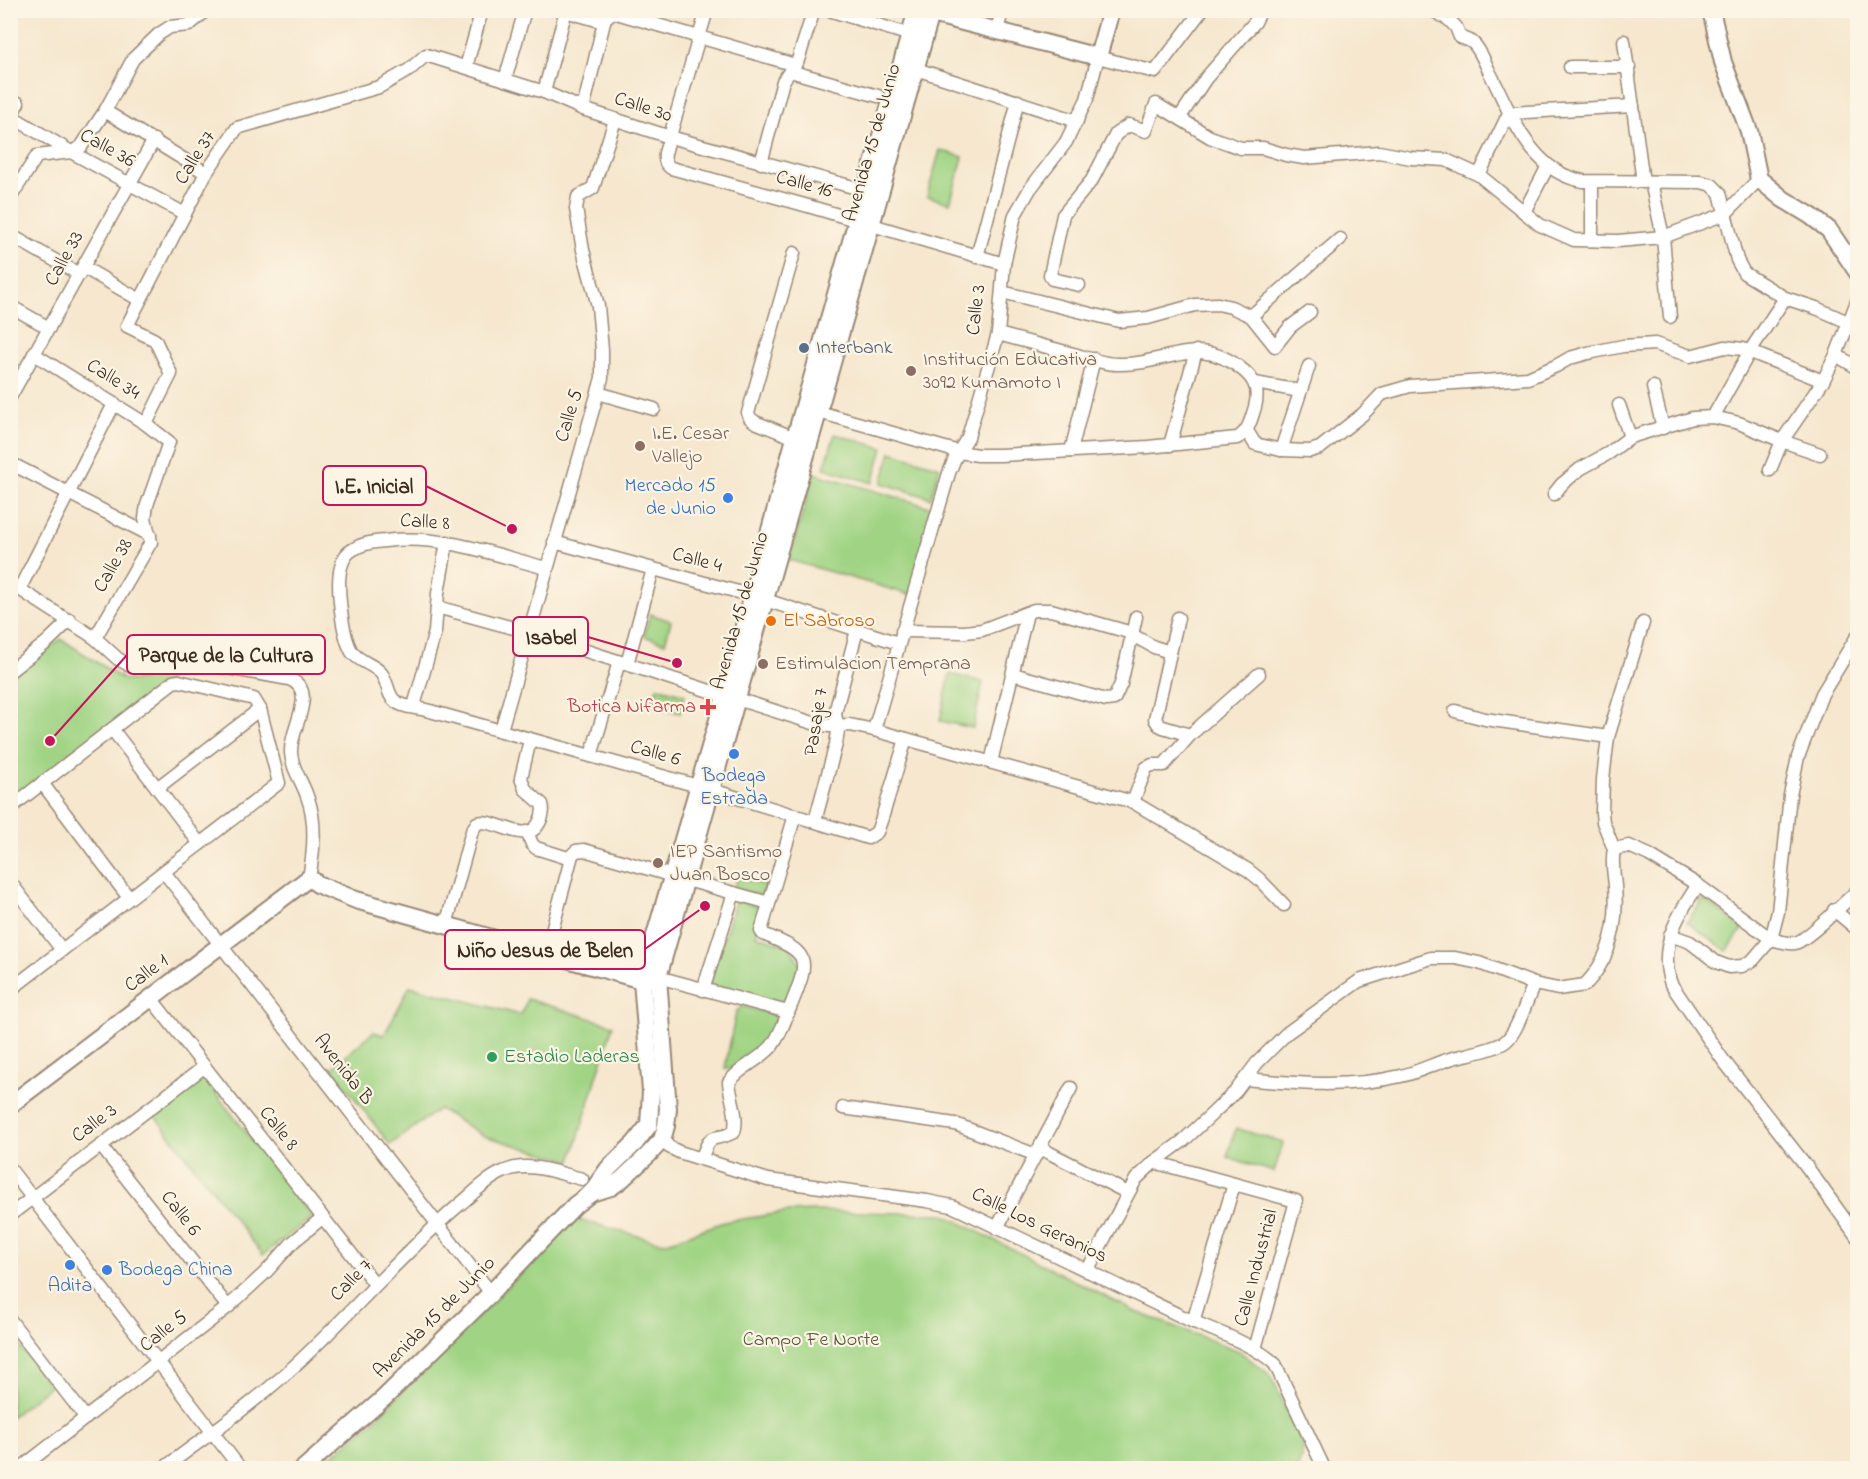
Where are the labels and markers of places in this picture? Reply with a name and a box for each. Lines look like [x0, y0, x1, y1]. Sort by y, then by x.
place label: Interbank [816, 334, 893, 363]
marker: Interbank [797, 341, 811, 355]
place label: Institución Educativa 3092 Kumamoto I [923, 346, 1097, 398]
marker: Institución Educativa 3092 Kumamoto I [904, 364, 918, 378]
place label: I.E. Cesar Vallejo [651, 420, 730, 472]
marker: I.E. Cesar Vallejo [633, 439, 647, 453]
callout: I.E. Inicial [323, 466, 426, 505]
place label: Mercado 15 de Junio [625, 472, 716, 524]
marker: Mercado 15 de Junio [721, 491, 735, 505]
place label: El Sabroso [783, 607, 875, 636]
marker: El Sabroso [764, 614, 778, 628]
callout: Isabel [513, 617, 588, 656]
callout: Parque de la Cultura [127, 635, 325, 674]
place label: Estimulacion Temprana [775, 650, 971, 679]
marker: Estimulacion Temprana [756, 657, 770, 671]
place label: Botica Nifarma [566, 693, 696, 722]
marker: Botica Nifarma [701, 700, 715, 714]
marker: Bodega Estrada [727, 747, 741, 761]
place label: Bodega Estrada [700, 762, 768, 814]
place label: IEP Santismo Juan Bosco [670, 838, 782, 890]
marker: IEP Santismo Juan Bosco [651, 856, 665, 870]
callout: Niño Jesus de Belen [445, 930, 645, 969]
place label: Estadio Laderas [504, 1043, 640, 1072]
marker: Estadio Laderas [485, 1050, 499, 1064]
place label: Bodega China [118, 1256, 233, 1286]
marker: Adita [63, 1258, 77, 1272]
marker: Bodega China [100, 1263, 114, 1277]
place label: Adita [48, 1272, 92, 1301]

